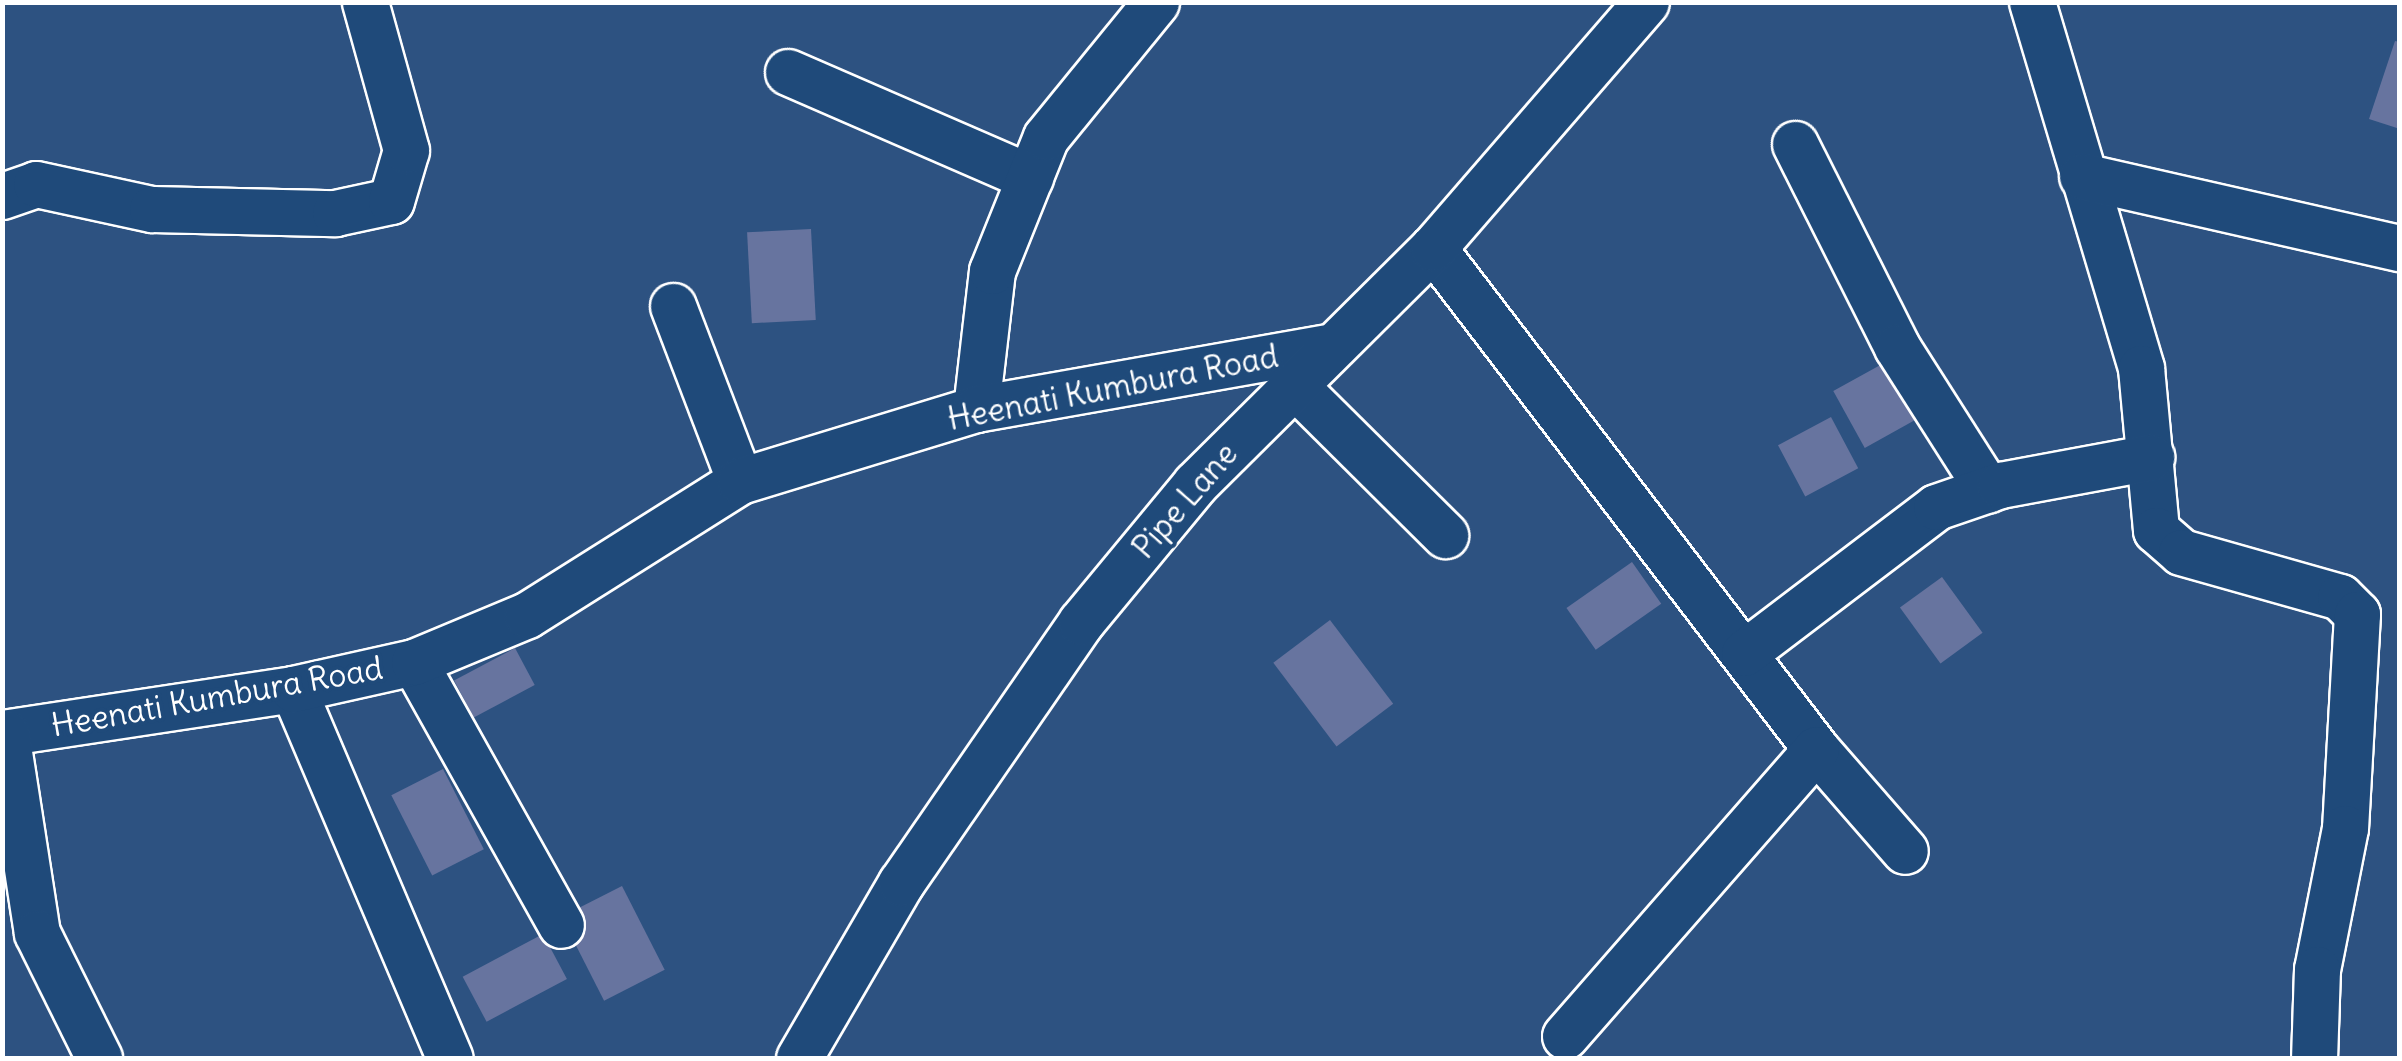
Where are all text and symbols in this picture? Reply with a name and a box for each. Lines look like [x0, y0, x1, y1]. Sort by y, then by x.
street label: Heenati Kumbura Road [945, 337, 1281, 439]
street label: Pipe Lane [1124, 435, 1246, 567]
street label: Heenati Kumbura Road [48, 649, 386, 745]

